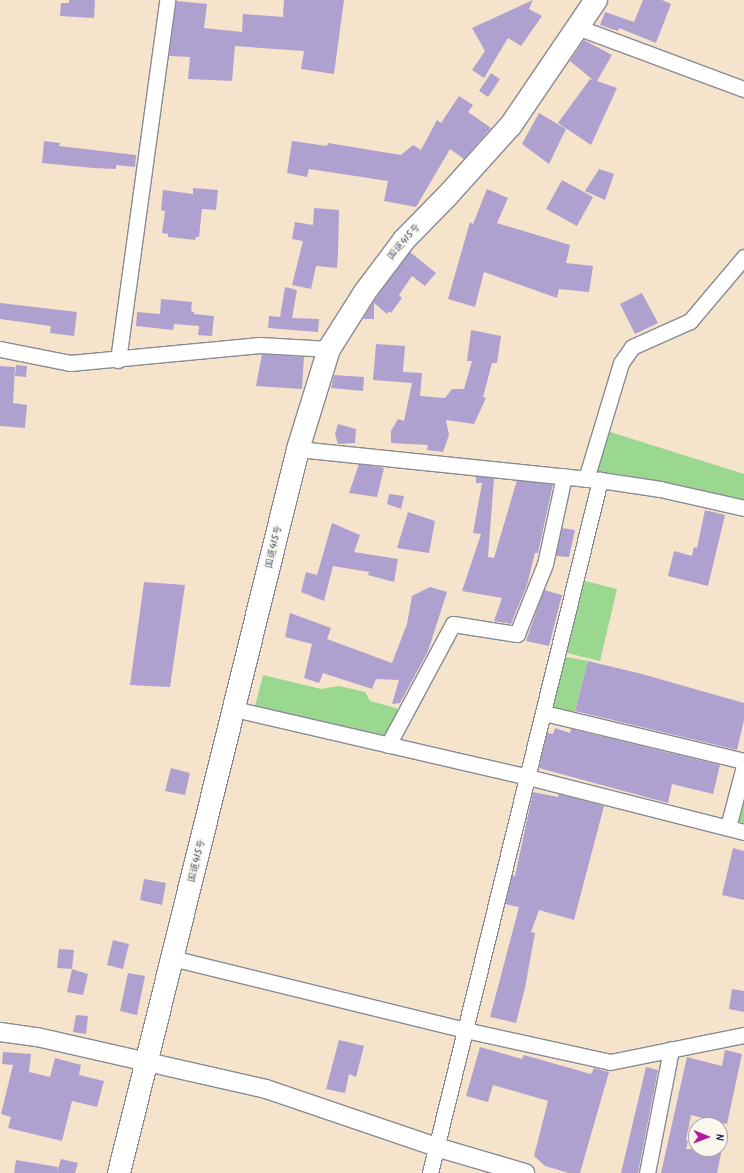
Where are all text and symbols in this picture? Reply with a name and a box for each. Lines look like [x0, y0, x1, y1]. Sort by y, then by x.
street label: 国道415号 [385, 221, 423, 263]
street label: 国道415号 [263, 524, 285, 570]
street label: 国道415号 [186, 838, 208, 884]
north arrow [688, 1117, 728, 1157]
text: N [710, 1134, 728, 1141]

